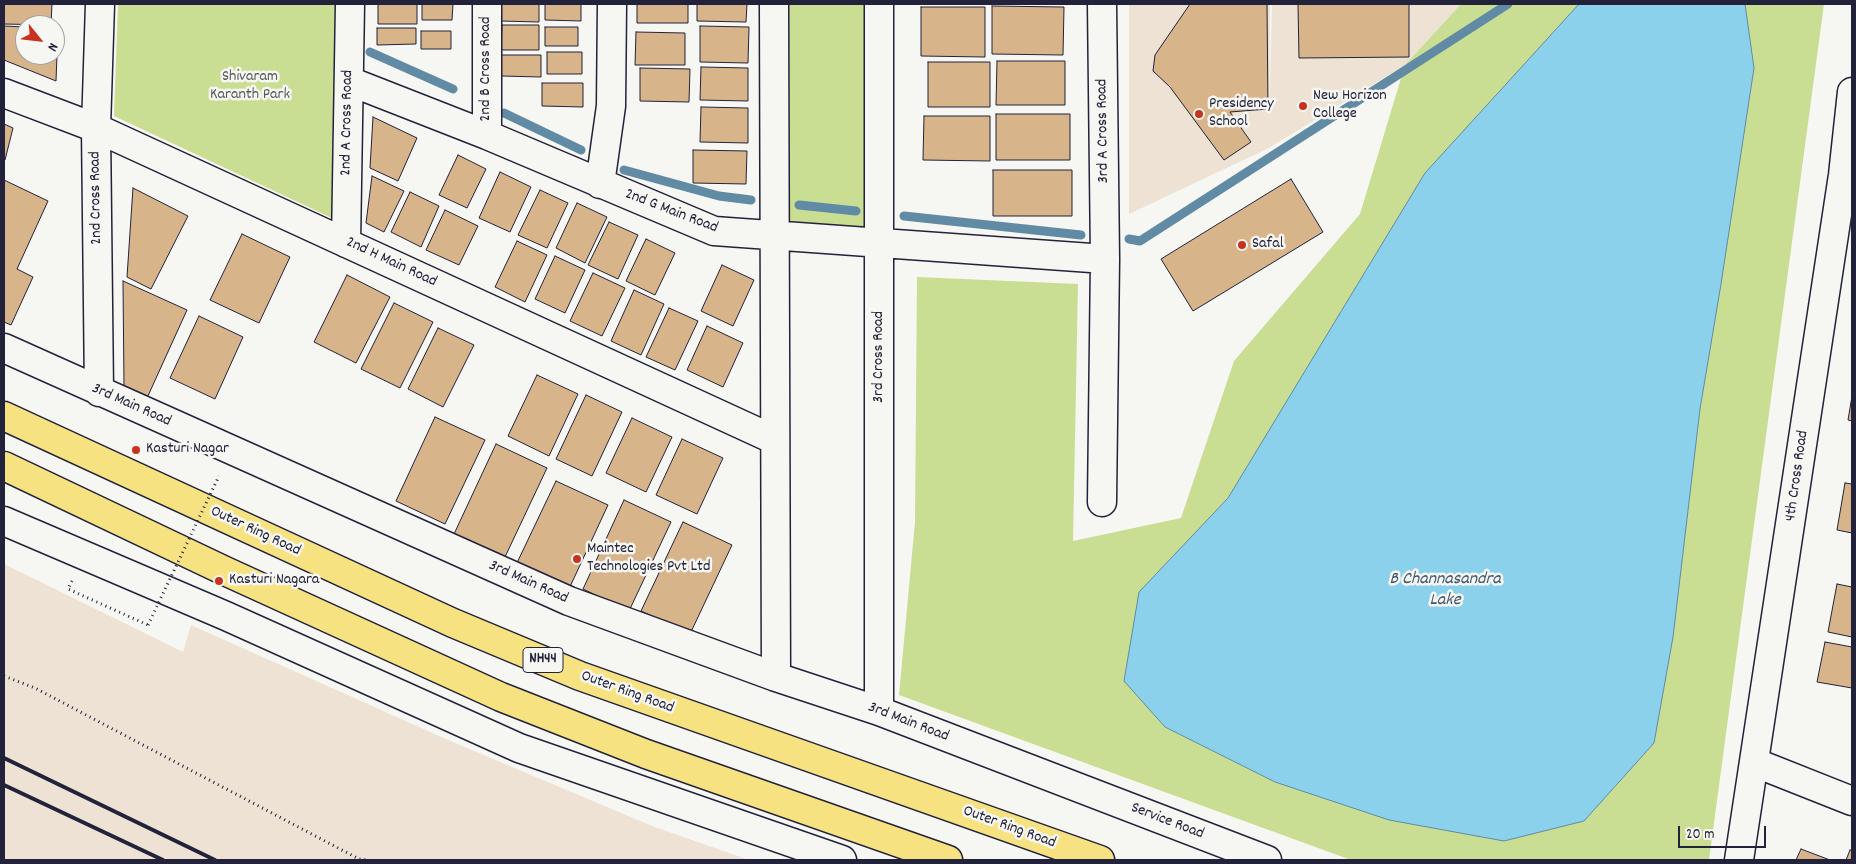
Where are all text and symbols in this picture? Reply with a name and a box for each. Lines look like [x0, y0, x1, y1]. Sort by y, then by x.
north arrow [15, 15, 65, 65]
street label: 2nd B Cross Road [477, 17, 497, 121]
text: N [42, 39, 63, 55]
park label: Shivaram Karanth Park [210, 68, 290, 106]
street label: 2nd A Cross Road [337, 70, 359, 176]
street label: 3rd A Cross Road [1093, 79, 1115, 183]
place label: New Horizon College [1313, 87, 1387, 125]
place label: Presidency School [1209, 95, 1274, 133]
marker: New Horizon College [1297, 100, 1309, 112]
marker: Presidency School [1193, 108, 1205, 120]
street label: 2nd Cross Road [87, 151, 107, 245]
street label: 2nd G Main Road [622, 185, 720, 239]
street label: 2nd H Main Road [342, 234, 440, 292]
place label: Safal [1252, 235, 1284, 255]
marker: Safal [1236, 239, 1248, 251]
street label: 3rd Cross Road [870, 311, 890, 403]
street label: 3rd Main Road [88, 380, 174, 432]
street label: 4th Cross Road [1782, 429, 1814, 523]
place label: Kasturi Nagar [146, 440, 229, 460]
marker: Kasturi Nagar [130, 444, 142, 456]
street label: Outer Ring Road [207, 503, 303, 561]
place label: Maintec Technologies Pvt Ltd [587, 540, 710, 578]
marker: Maintec Technologies Pvt Ltd [571, 553, 583, 565]
street label: 3rd Main Road [485, 557, 571, 609]
water label: B Channasandra Lake [1389, 570, 1501, 612]
place label: Kasturi Nagara [229, 571, 319, 591]
marker: Kasturi Nagara [213, 575, 225, 587]
road number: NH44 [523, 648, 563, 672]
street label: Outer Ring Road [578, 667, 676, 719]
street label: 3rd Main Road [865, 699, 951, 747]
street label: Service Road [1128, 799, 1206, 845]
street label: Outer Ring Road [960, 802, 1058, 854]
scale bar [1681, 816, 1768, 848]
text: 20 m [1686, 824, 1714, 846]

